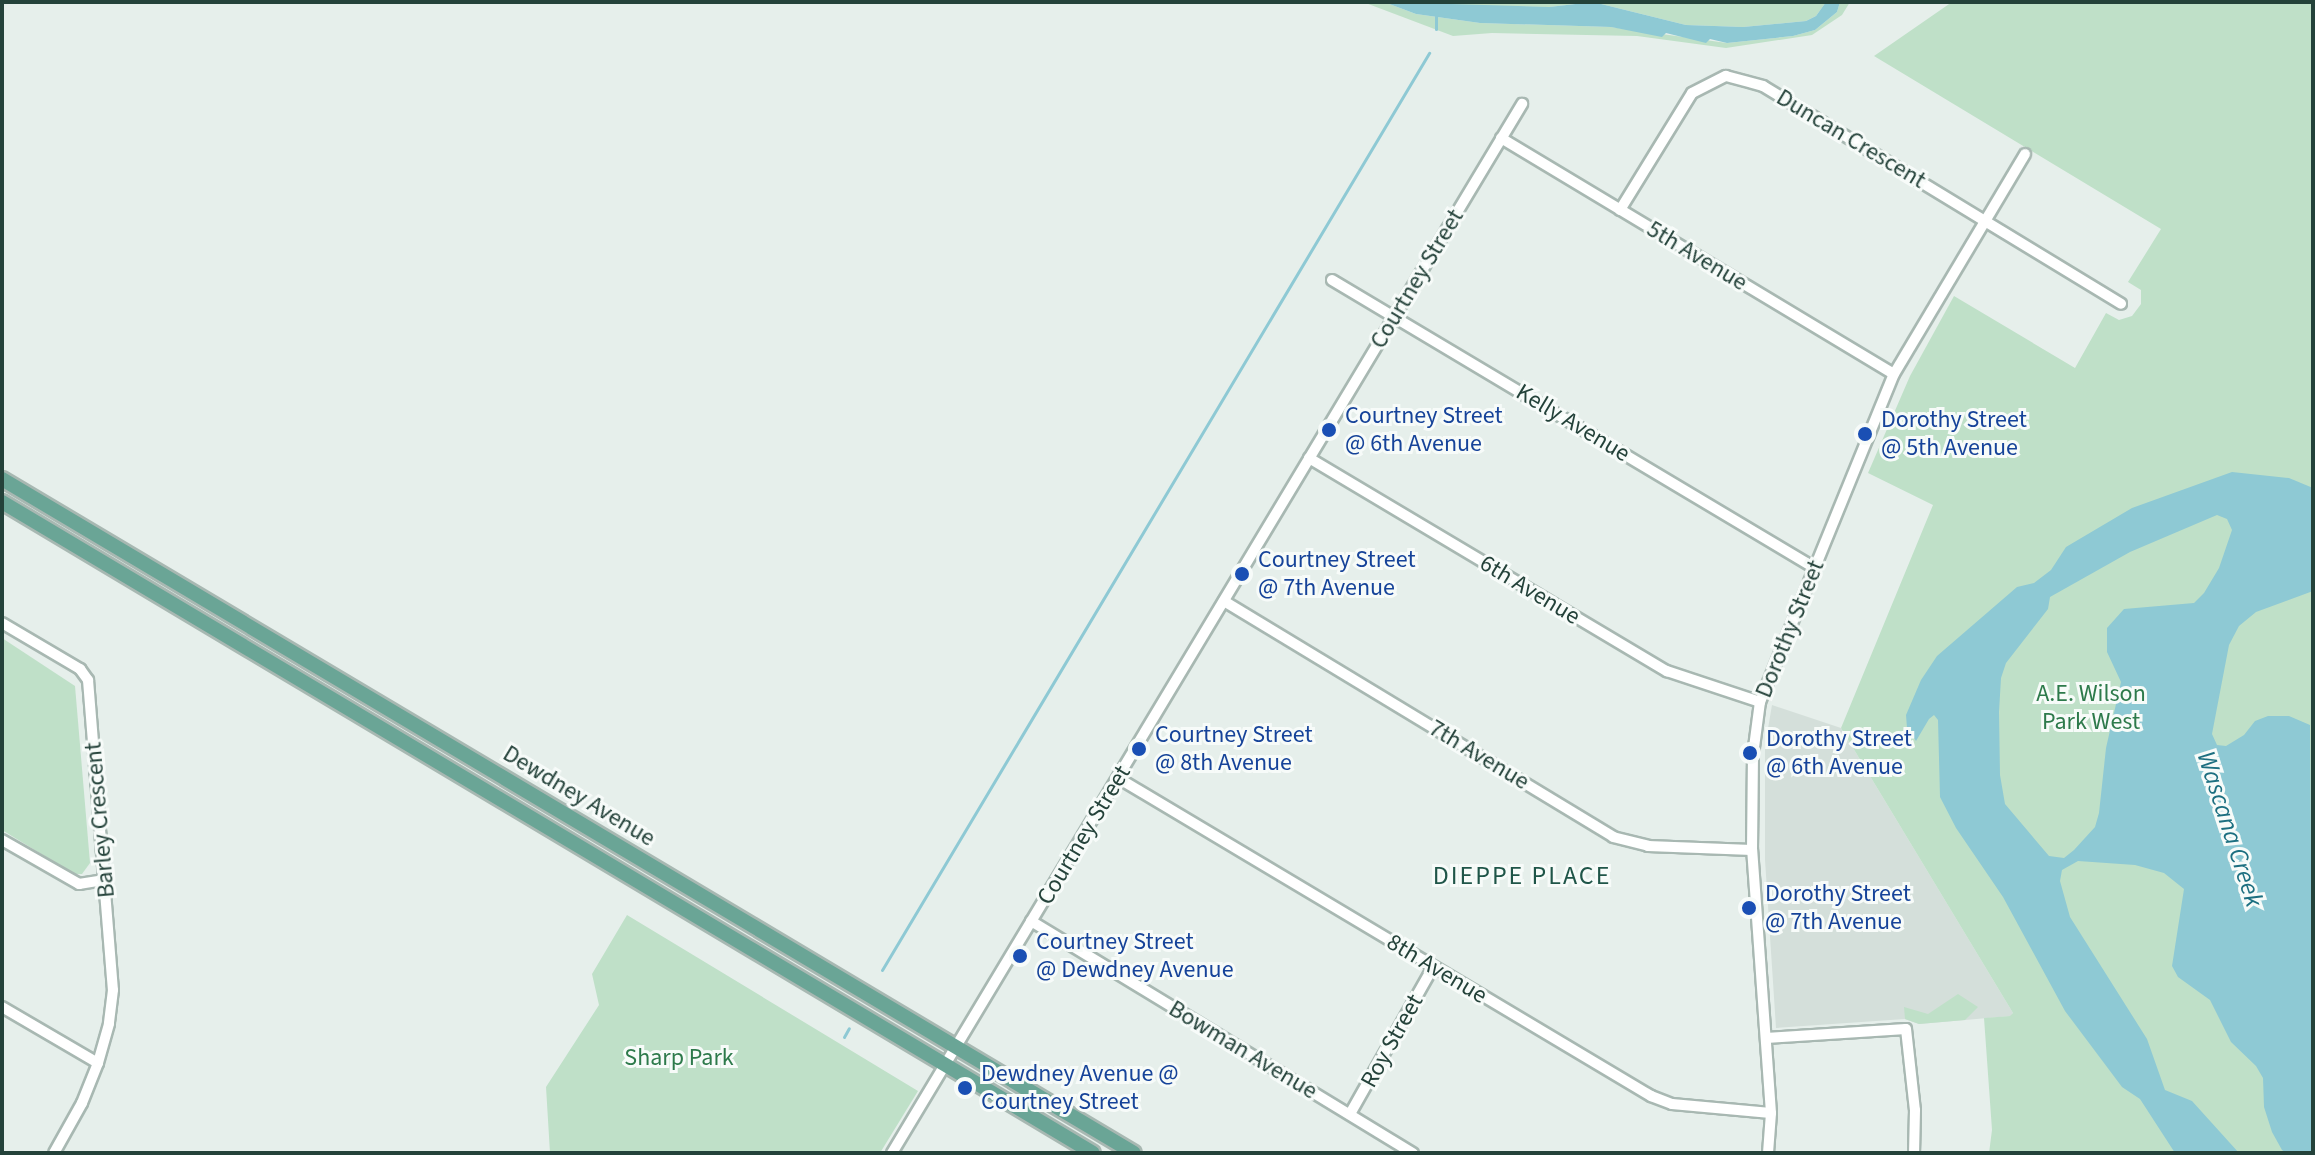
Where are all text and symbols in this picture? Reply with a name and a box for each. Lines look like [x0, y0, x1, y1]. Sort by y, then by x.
street label: Duncan Crescent [1771, 83, 1931, 195]
street label: Courtney Street [1364, 204, 1470, 354]
street label: 5th Avenue [1642, 215, 1752, 297]
street label: Kelly Avenue [1511, 378, 1635, 468]
place label: Courtney Street @ 6th Avenue [1345, 402, 1502, 458]
place label: Dorothy Street @ 5th Avenue [1881, 406, 2027, 462]
marker: Courtney Street @ 6th Avenue [1320, 421, 1338, 439]
marker: Dorothy Street @ 5th Avenue [1856, 425, 1874, 443]
place label: Courtney Street @ 7th Avenue [1258, 546, 1415, 602]
street label: 6th Avenue [1475, 549, 1585, 631]
street label: Dorothy Street [1749, 556, 1831, 702]
marker: Courtney Street @ 7th Avenue [1233, 565, 1251, 583]
park label: A.E. Wilson Park West [2036, 680, 2146, 736]
street label: 7th Avenue [1424, 714, 1534, 796]
place label: Courtney Street @ 8th Avenue [1155, 721, 1312, 777]
place label: Dorothy Street @ 6th Avenue [1766, 725, 1912, 781]
street label: Dewdney Avenue [498, 739, 660, 853]
marker: Courtney Street @ 8th Avenue [1130, 740, 1148, 758]
street label: Barley Crescent [79, 741, 121, 899]
marker: Dorothy Street @ 6th Avenue [1741, 744, 1759, 762]
water label: Wascana Creek [2190, 747, 2270, 911]
street label: Courtney Street [1031, 760, 1137, 910]
district label: DIEPPE PLACE [1433, 860, 1611, 892]
place label: Dorothy Street @ 7th Avenue [1765, 880, 1911, 936]
marker: Dorothy Street @ 7th Avenue [1740, 899, 1758, 917]
place label: Courtney Street @ Dewdney Avenue [1036, 928, 1234, 984]
street label: 8th Avenue [1382, 928, 1492, 1010]
marker: Courtney Street @ Dewdney Avenue [1011, 947, 1029, 965]
street label: Roy Street [1355, 989, 1429, 1093]
street label: Bowman Avenue [1164, 994, 1322, 1106]
park label: Sharp Park [624, 1044, 734, 1072]
place label: Dewdney Avenue @ Courtney Street [981, 1060, 1179, 1116]
marker: Dewdney Avenue @ Courtney Street [956, 1079, 974, 1097]

